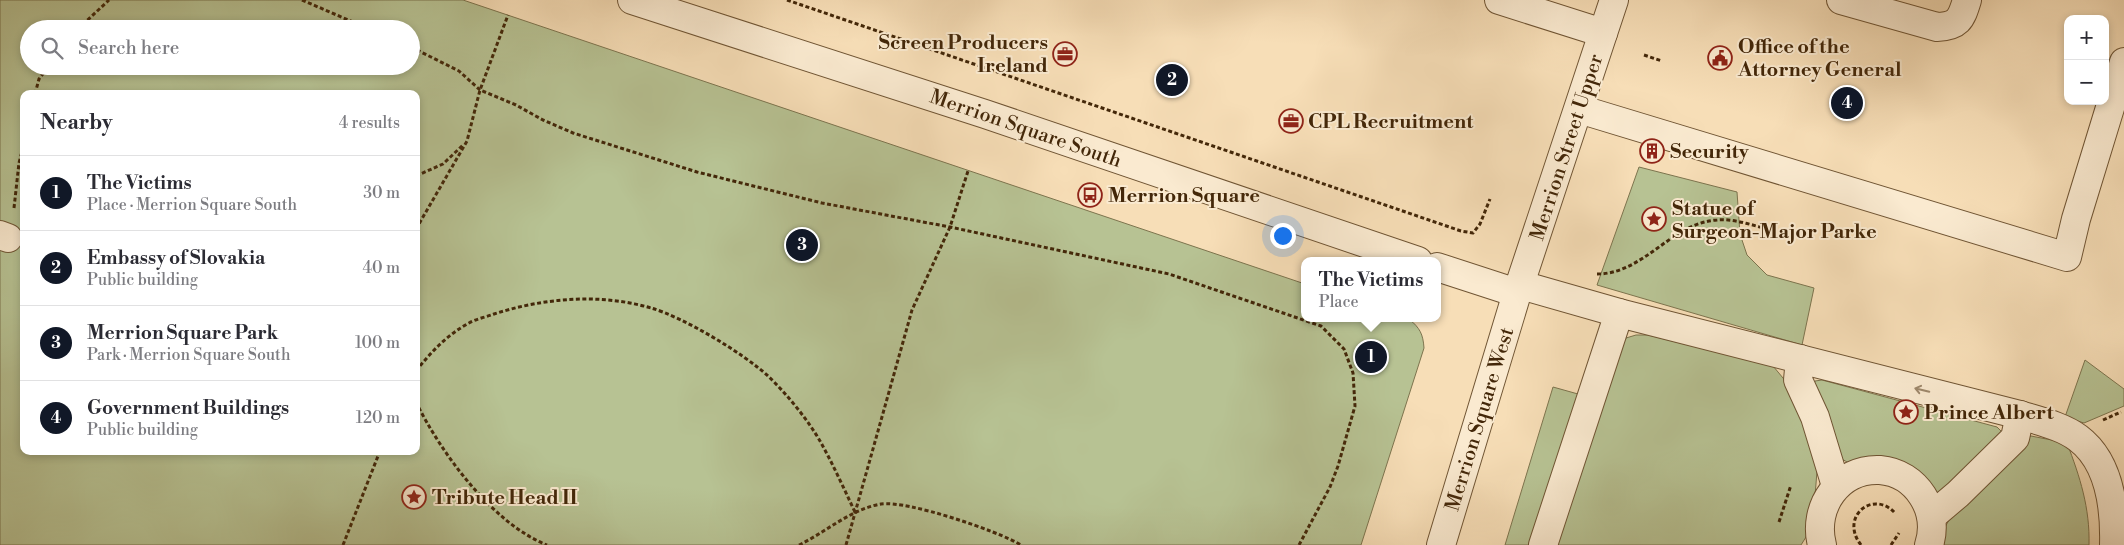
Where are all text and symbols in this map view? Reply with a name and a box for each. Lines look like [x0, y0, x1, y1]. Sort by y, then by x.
map controls [2064, 15, 2109, 105]
button: + [2064, 15, 2109, 60]
search box [20, 20, 420, 75]
place label: Screen Producers Ireland [879, 31, 1048, 79]
icon: search [38, 34, 66, 62]
place label: Office of the Attorney General [1737, 35, 1902, 83]
text: Search here [78, 36, 179, 60]
office icon: Screen Producers Ireland [1052, 41, 1078, 67]
public building icon: Office of the Attorney General [1707, 45, 1733, 71]
street label: Merrion Street Upper [1525, 51, 1609, 244]
button: − [2064, 60, 2109, 105]
pin: 2 [1156, 61, 1188, 99]
pin: 4 [1831, 84, 1863, 122]
street label: Merrion Square South [926, 85, 1125, 174]
office icon: CPL Recruitment [1278, 108, 1304, 134]
text: Nearby [40, 110, 113, 136]
place label: CPL Recruitment [1308, 110, 1474, 135]
text: 4 results [339, 113, 400, 133]
building icon: Security [1639, 138, 1665, 164]
place label: Security [1670, 140, 1750, 165]
text: The Victims [87, 171, 192, 195]
bus stop icon: Merrion Square [1077, 182, 1103, 208]
text: 1 [52, 183, 60, 203]
text: 30 m [363, 183, 400, 203]
place label: Merrion Square [1108, 184, 1260, 209]
text: Place · Merrion Square South [87, 195, 297, 215]
place label: Statue of Surgeon-Major Parke [1672, 197, 1877, 245]
place icon: Statue of Surgeon-Major Parke [1641, 206, 1667, 232]
your location [1270, 223, 1296, 249]
pin: 3 [786, 226, 818, 264]
text: Embassy of Slovakia [87, 246, 265, 270]
popup [1301, 257, 1441, 322]
text: 2 [51, 258, 61, 278]
text: 40 m [363, 258, 400, 278]
text: The Victims [1319, 268, 1423, 292]
text: Public building [87, 270, 198, 290]
text: Place [1319, 292, 1359, 312]
text: Merrion Square Park [87, 321, 278, 345]
street label: Merrion Square West [1441, 325, 1520, 514]
text: 3 [51, 333, 61, 353]
text: 100 m [355, 333, 400, 353]
pin: 1 [1355, 338, 1387, 376]
text: Park · Merrion Square South [87, 345, 290, 365]
one-way arrow [1914, 385, 1930, 394]
text: Government Buildings [87, 396, 289, 420]
place icon: Prince Albert [1893, 399, 1919, 425]
place label: Prince Albert [1924, 401, 2055, 426]
text: 4 [51, 408, 61, 428]
text: 120 m [356, 408, 400, 428]
text: Public building [87, 420, 198, 440]
place icon: Tribute Head II [401, 484, 427, 510]
place label: Tribute Head II [432, 486, 578, 511]

